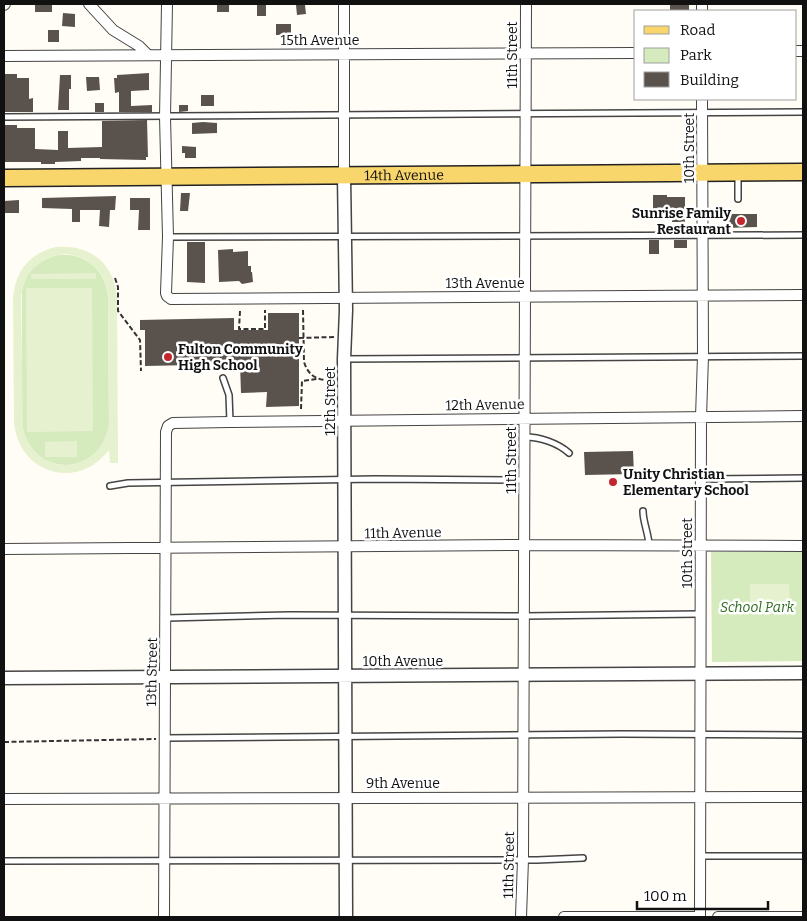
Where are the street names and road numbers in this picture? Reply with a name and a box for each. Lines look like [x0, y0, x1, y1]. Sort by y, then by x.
street label: 11th Street [504, 21, 521, 89]
street label: 15th Avenue [281, 32, 359, 49]
street label: 10th Street [681, 113, 698, 183]
street label: 14th Avenue [364, 166, 444, 184]
street label: 13th Avenue [445, 275, 525, 292]
street label: 12th Street [322, 366, 339, 436]
street label: 12th Avenue [445, 396, 525, 414]
street label: 11th Street [503, 426, 520, 494]
street label: 10th Street [679, 518, 696, 588]
street label: 11th Avenue [364, 524, 442, 542]
street label: 13th Street [143, 637, 161, 707]
street label: 10th Avenue [363, 653, 443, 670]
street label: 9th Avenue [366, 775, 440, 792]
street label: 11th Street [500, 831, 518, 899]

